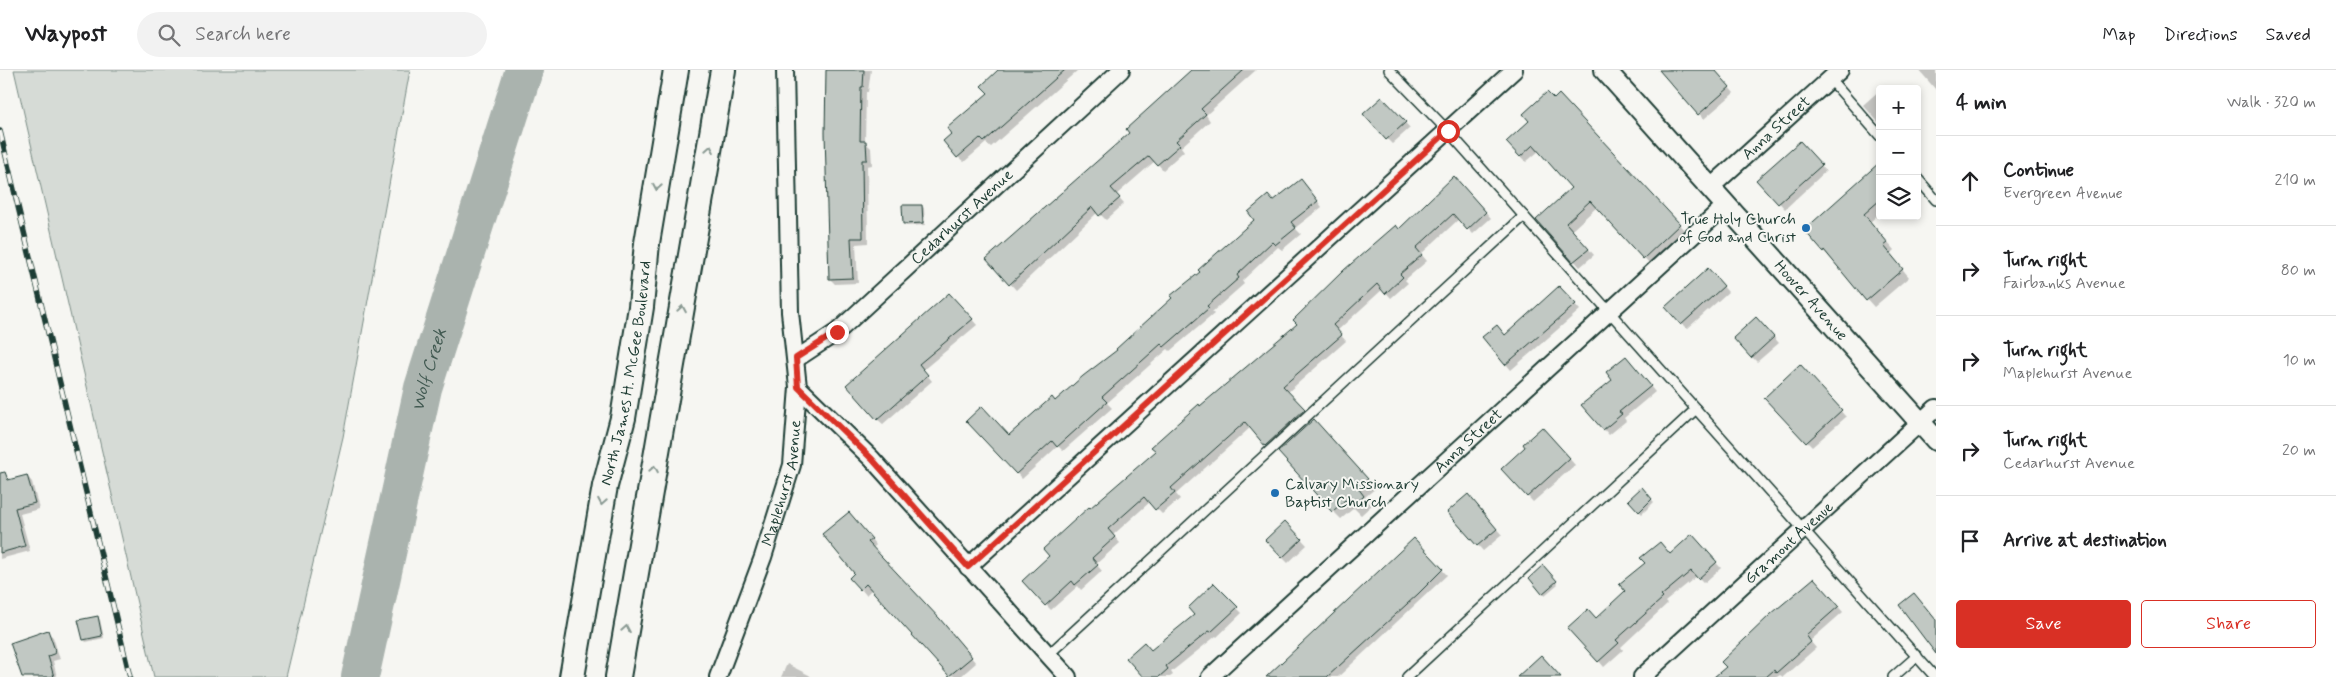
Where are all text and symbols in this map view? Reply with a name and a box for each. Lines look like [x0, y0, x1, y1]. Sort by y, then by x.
search box [137, 12, 487, 57]
text: Waypost [25, 19, 107, 50]
icon: search [155, 21, 183, 49]
text: Search here [195, 22, 291, 47]
text: Map [2103, 23, 2136, 47]
text: Directions [2164, 23, 2238, 47]
text: Saved [2266, 23, 2311, 47]
map controls [1876, 85, 1921, 220]
button: + [1876, 85, 1921, 130]
text: 4 min [1956, 89, 2007, 117]
street label: Anna Street [1737, 91, 1815, 165]
text: Walk · 320 m [2227, 92, 2316, 113]
route start [1437, 120, 1460, 143]
button: − [1876, 130, 1921, 175]
one-way arrow [704, 144, 714, 153]
text: Continue [2003, 158, 2074, 183]
street label: Cedarhurst Avenue [906, 164, 1018, 269]
icon: ahead [1956, 167, 1984, 195]
text: 210 m [2275, 170, 2316, 191]
button: layers [1876, 175, 1921, 220]
one-way arrow [652, 183, 662, 191]
text: Evergreen Avenue [2003, 183, 2123, 204]
place label: True Holy Church of God and Christ [1679, 209, 1796, 248]
marker: True Holy Church of God and Christ [1800, 222, 1812, 234]
text: Turn right [2003, 248, 2087, 273]
street label: Hoover Avenue [1769, 256, 1853, 345]
icon: right [1956, 257, 1984, 285]
street label: North James H. McGee Boulevard [595, 260, 656, 488]
text: 80 m [2281, 260, 2316, 281]
text: Fairbanks Avenue [2003, 273, 2126, 294]
one-way arrow [676, 304, 686, 313]
route end [826, 321, 849, 344]
water label: Wolf Creek [406, 325, 453, 413]
text: Turn right [2003, 338, 2087, 363]
icon: right [1956, 347, 1984, 375]
text: 10 m [2283, 350, 2316, 371]
text: Maplehurst Avenue [2003, 363, 2132, 384]
street label: Anna Street [1429, 404, 1507, 478]
street label: Maplehurst Avenue [757, 419, 806, 549]
text: Turn right [2003, 428, 2087, 453]
icon: right [1956, 437, 1984, 465]
text: 20 m [2282, 440, 2316, 461]
text: Cedarhurst Avenue [2003, 453, 2135, 474]
one-way arrow [649, 465, 659, 473]
place label: Calvary Missionary Baptist Church [1285, 474, 1419, 513]
marker: Calvary Missionary Baptist Church [1269, 487, 1281, 499]
street label: Gramont Avenue [1740, 496, 1838, 589]
one-way arrow [597, 498, 608, 506]
icon: arrive [1956, 527, 1984, 555]
text: Arrive at destination [2003, 528, 2167, 553]
button: Save [1956, 600, 2131, 648]
button: Share [2141, 600, 2316, 648]
one-way arrow [621, 625, 631, 633]

